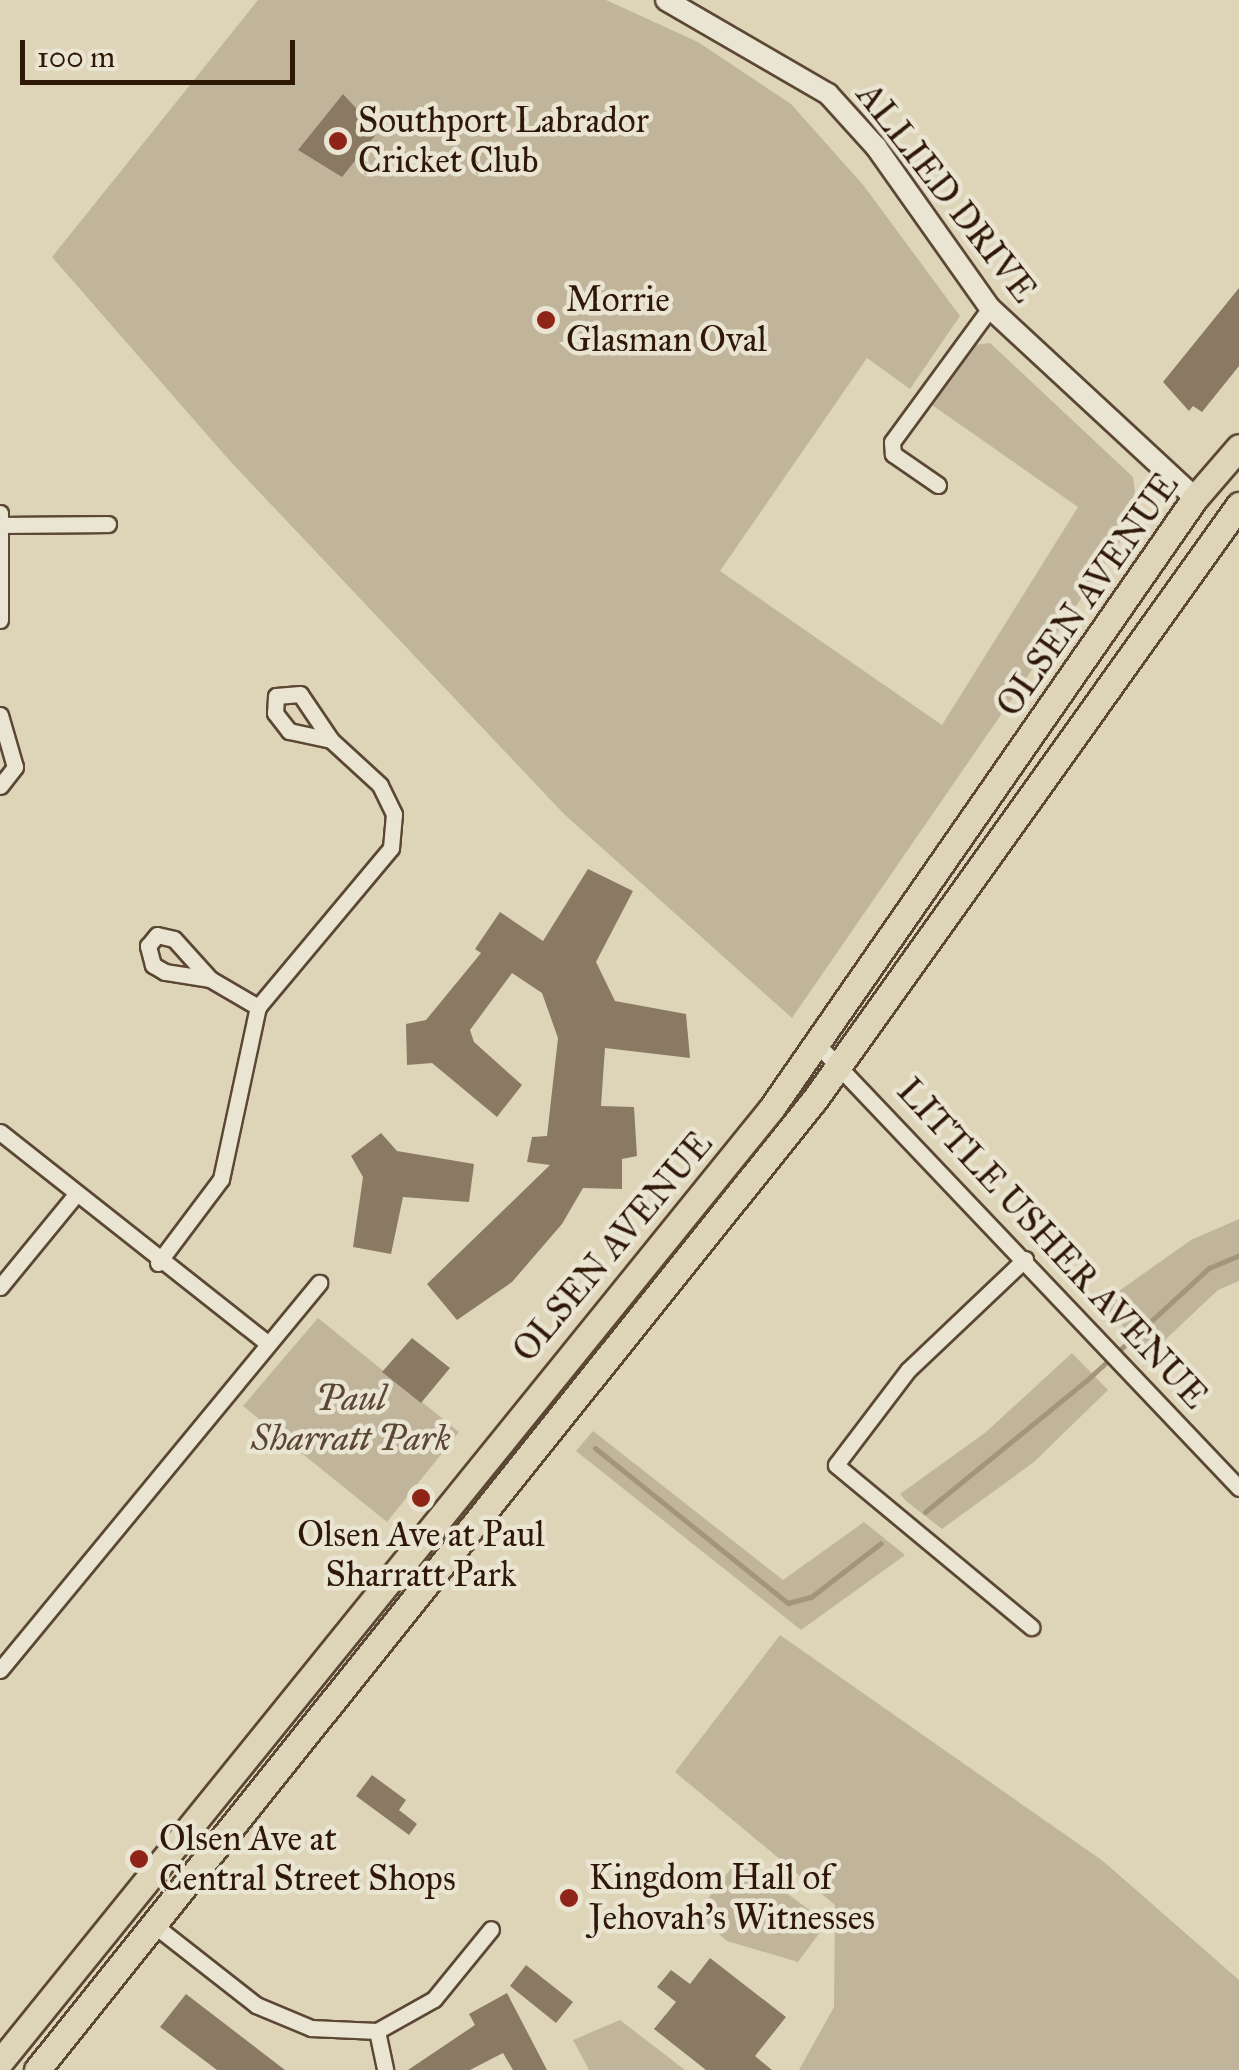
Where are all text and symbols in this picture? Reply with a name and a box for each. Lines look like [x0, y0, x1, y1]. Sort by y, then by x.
scale bar [25, 20, 300, 82]
text: 100 m [37, 39, 115, 75]
street label: ALLIED DRIVE [847, 75, 1045, 311]
place label: Southport Labrador Cricket Club [358, 100, 649, 182]
marker: Southport Labrador Cricket Club [327, 130, 349, 152]
place label: Morrie Glasman Oval [566, 279, 767, 361]
marker: Morrie Glasman Oval [535, 309, 557, 331]
street label: OLSEN AVENUE [988, 465, 1188, 725]
street label: LITTLE USHER AVENUE [888, 1070, 1216, 1418]
street label: OLSEN AVENUE [505, 1123, 721, 1371]
park label: Paul Sharratt Park [251, 1378, 451, 1460]
marker: Olsen Ave at Paul Sharratt Park [410, 1487, 432, 1509]
place label: Olsen Ave at Paul Sharratt Park [297, 1514, 545, 1596]
place label: Olsen Ave at Central Street Shops [159, 1818, 456, 1900]
marker: Olsen Ave at Central Street Shops [128, 1848, 150, 1870]
place label: Kingdom Hall of Jehovah's Witnesses [589, 1857, 875, 1939]
marker: Kingdom Hall of Jehovah's Witnesses [558, 1887, 580, 1909]

